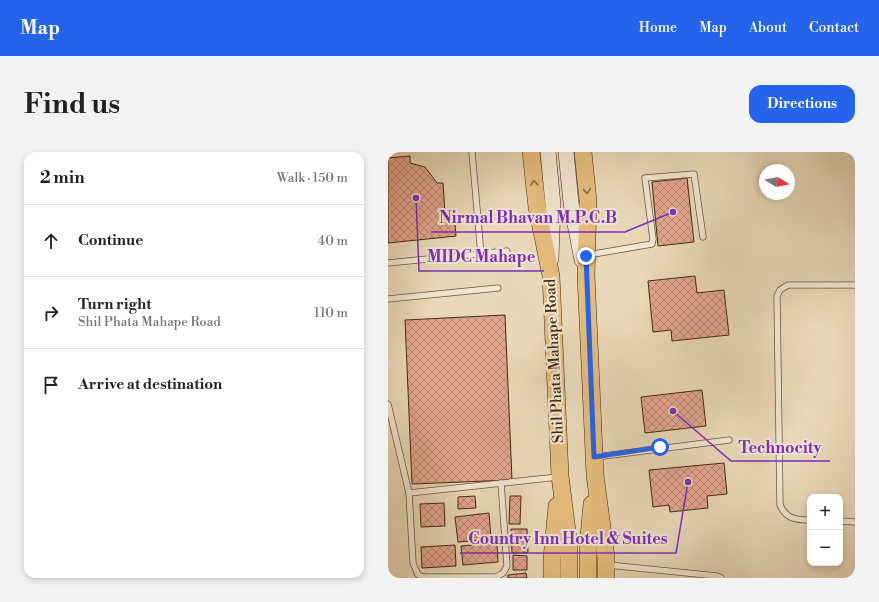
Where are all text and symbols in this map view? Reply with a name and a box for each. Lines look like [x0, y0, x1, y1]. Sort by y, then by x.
text: Map [20, 16, 60, 40]
text: Home [639, 19, 677, 37]
text: Map [699, 19, 727, 37]
text: About [749, 19, 787, 37]
text: Contact [809, 19, 859, 37]
button: Directions [749, 85, 855, 123]
text: Find us [24, 87, 120, 122]
north arrow [759, 164, 795, 200]
text: 2 min [40, 167, 85, 189]
text: Walk · 150 m [277, 170, 348, 186]
one-way arrow [530, 180, 539, 186]
one-way arrow [582, 188, 591, 194]
callout: Nirmal Bhavan M.P.C.B [431, 204, 625, 232]
text: Nirmal Bhavan M.P.C.B [439, 208, 617, 228]
icon: ahead [40, 230, 62, 252]
text: Continue [78, 231, 143, 250]
text: 40 m [318, 233, 348, 249]
callout: MIDC Mahape [419, 243, 544, 271]
text: MIDC Mahape [427, 247, 536, 267]
route end [577, 247, 595, 265]
street label: Shil Phata Mahape Road [541, 278, 568, 444]
text: Turn right [78, 295, 152, 314]
icon: right [40, 302, 62, 324]
text: 110 m [314, 305, 348, 321]
text: Shil Phata Mahape Road [78, 314, 221, 330]
icon: arrive [40, 374, 62, 396]
text: Arrive at destination [78, 375, 222, 394]
callout: Technocity [731, 433, 830, 461]
route start [651, 438, 669, 456]
text: Technocity [738, 438, 822, 458]
map controls [807, 494, 843, 566]
button: + [807, 494, 843, 530]
callout: Country Inn Hotel & Suites [460, 525, 676, 553]
text: Country Inn Hotel & Suites [468, 529, 668, 549]
button: − [807, 530, 843, 566]

